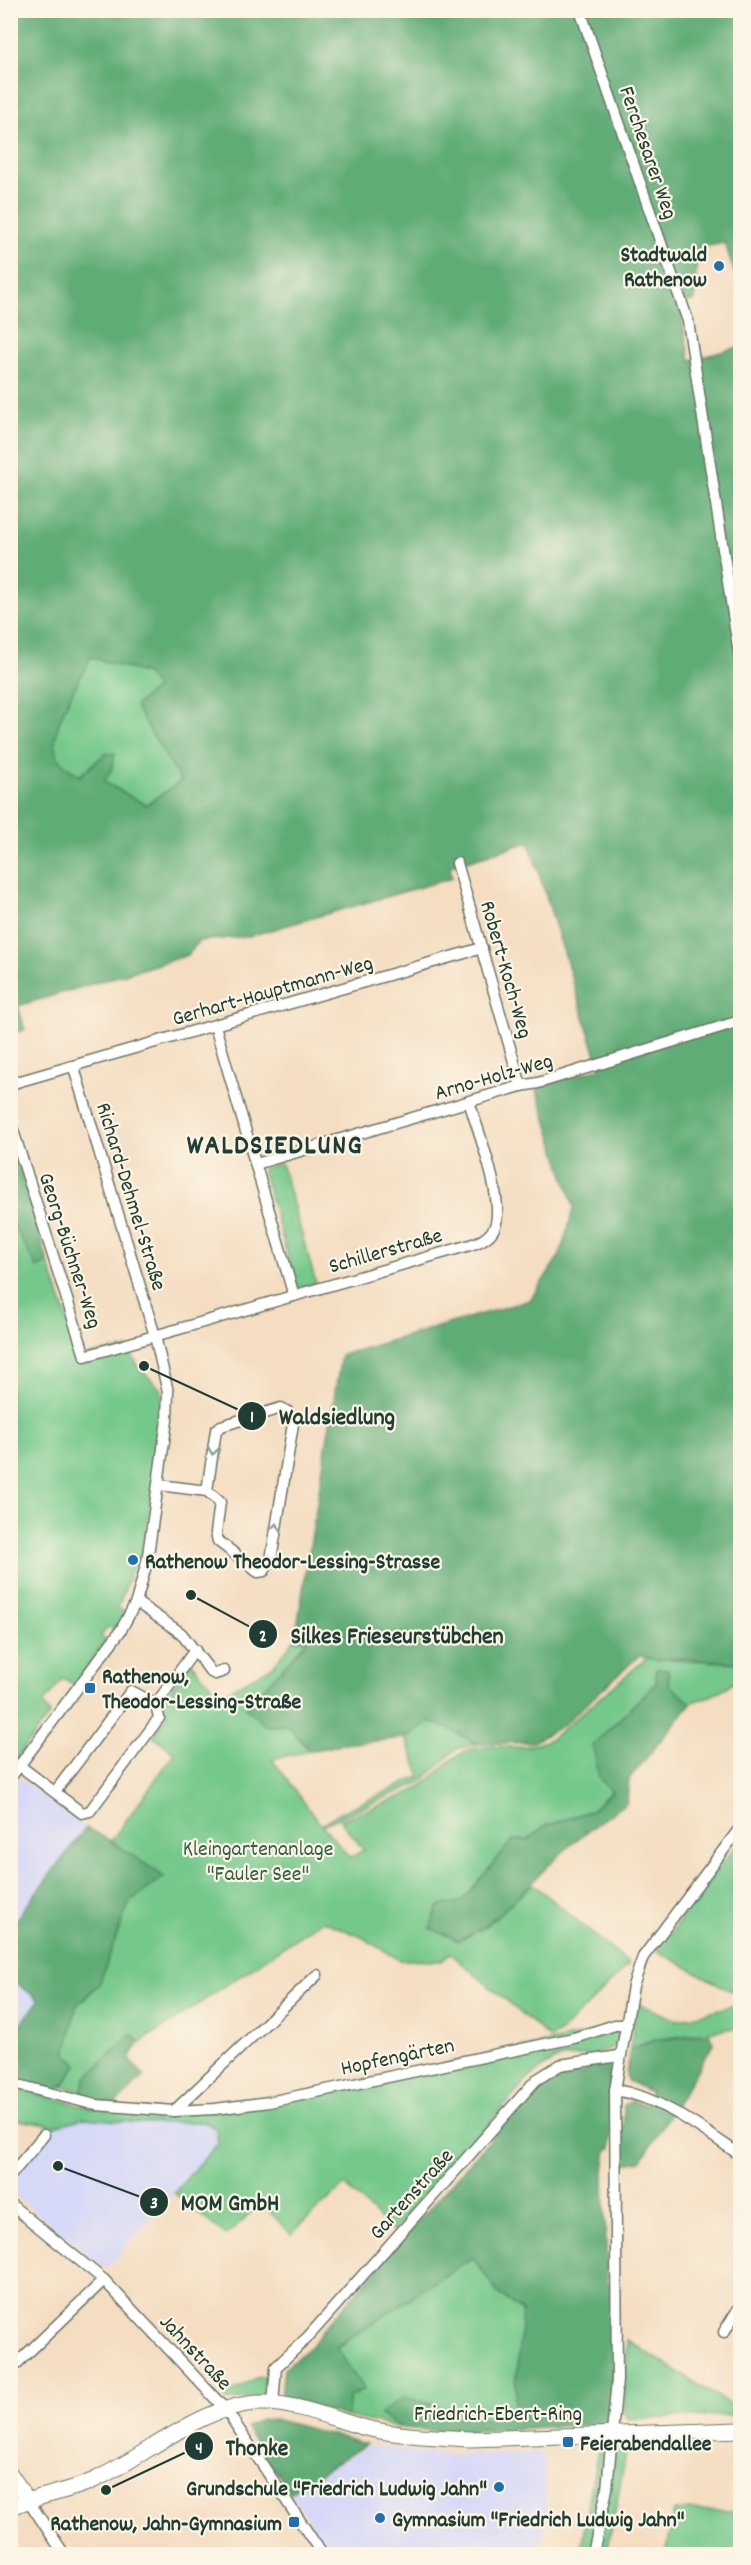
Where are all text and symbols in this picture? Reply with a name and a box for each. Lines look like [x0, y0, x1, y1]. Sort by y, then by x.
street label: Ferchesarer Weg [609, 82, 684, 224]
place label: Stadtwald Rathenow [620, 241, 707, 297]
marker: Stadtwald Rathenow [712, 259, 726, 273]
street label: Robert-Koch-Weg [470, 898, 539, 1042]
street label: Gerhart-Hauptmann-Weg [169, 949, 377, 1036]
street label: Arno-Holz-Weg [431, 1047, 557, 1110]
street label: Richard-Dehmel-Straße [86, 1099, 173, 1295]
district label: WALDSIEDLUNG [187, 1128, 363, 1168]
street label: Georg-Büchner-Weg [29, 1169, 108, 1333]
street label: Schillerstraße [325, 1221, 446, 1283]
callout: Waldsiedlung [237, 1395, 407, 1437]
text: Waldsiedlung [279, 1402, 395, 1436]
text: 1 [250, 1406, 254, 1431]
one-way arrow [207, 1447, 219, 1456]
one-way arrow [270, 1522, 282, 1532]
place label: Rathenow Theodor-Lessing-Strasse [145, 1548, 441, 1579]
marker: Rathenow Theodor-Lessing-Strasse [126, 1553, 140, 1567]
callout: Silkes Frieseurstübchen [248, 1613, 515, 1655]
text: Silkes Frieseurstübchen [290, 1621, 504, 1655]
text: 2 [259, 1625, 267, 1650]
place label: Rathenow, Theodor-Lessing-Straße [102, 1663, 301, 1719]
marker: Rathenow, Theodor-Lessing-Straße [83, 1681, 97, 1695]
park label: Kleingartenanlage "Fauler See" [183, 1835, 333, 1891]
street label: Hopfengärten [338, 2031, 457, 2086]
street label: Gartenstraße [363, 2143, 462, 2248]
callout: MOM GmbH [139, 2181, 292, 2223]
text: MOM GmbH [181, 2188, 279, 2222]
text: 3 [150, 2192, 158, 2217]
street label: Jahnstraße [151, 2308, 238, 2399]
street label: Friedrich-Ebert-Ring [414, 2400, 582, 2431]
callout: Thonke [184, 2425, 301, 2467]
place label: Feierabendallee [580, 2430, 712, 2461]
text: Thonke [226, 2433, 289, 2467]
marker: Feierabendallee [561, 2435, 575, 2449]
text: 4 [195, 2437, 203, 2462]
place label: Grundschule "Friedrich Ludwig Jahn" [186, 2475, 487, 2506]
marker: Grundschule "Friedrich Ludwig Jahn" [492, 2480, 506, 2494]
place label: Gymnasium "Friedrich Ludwig Jahn" [392, 2506, 685, 2537]
place label: Rathenow, Jahn-Gymnasium [50, 2510, 282, 2541]
marker: Gymnasium "Friedrich Ludwig Jahn" [373, 2511, 387, 2525]
marker: Rathenow, Jahn-Gymnasium [287, 2515, 301, 2529]

